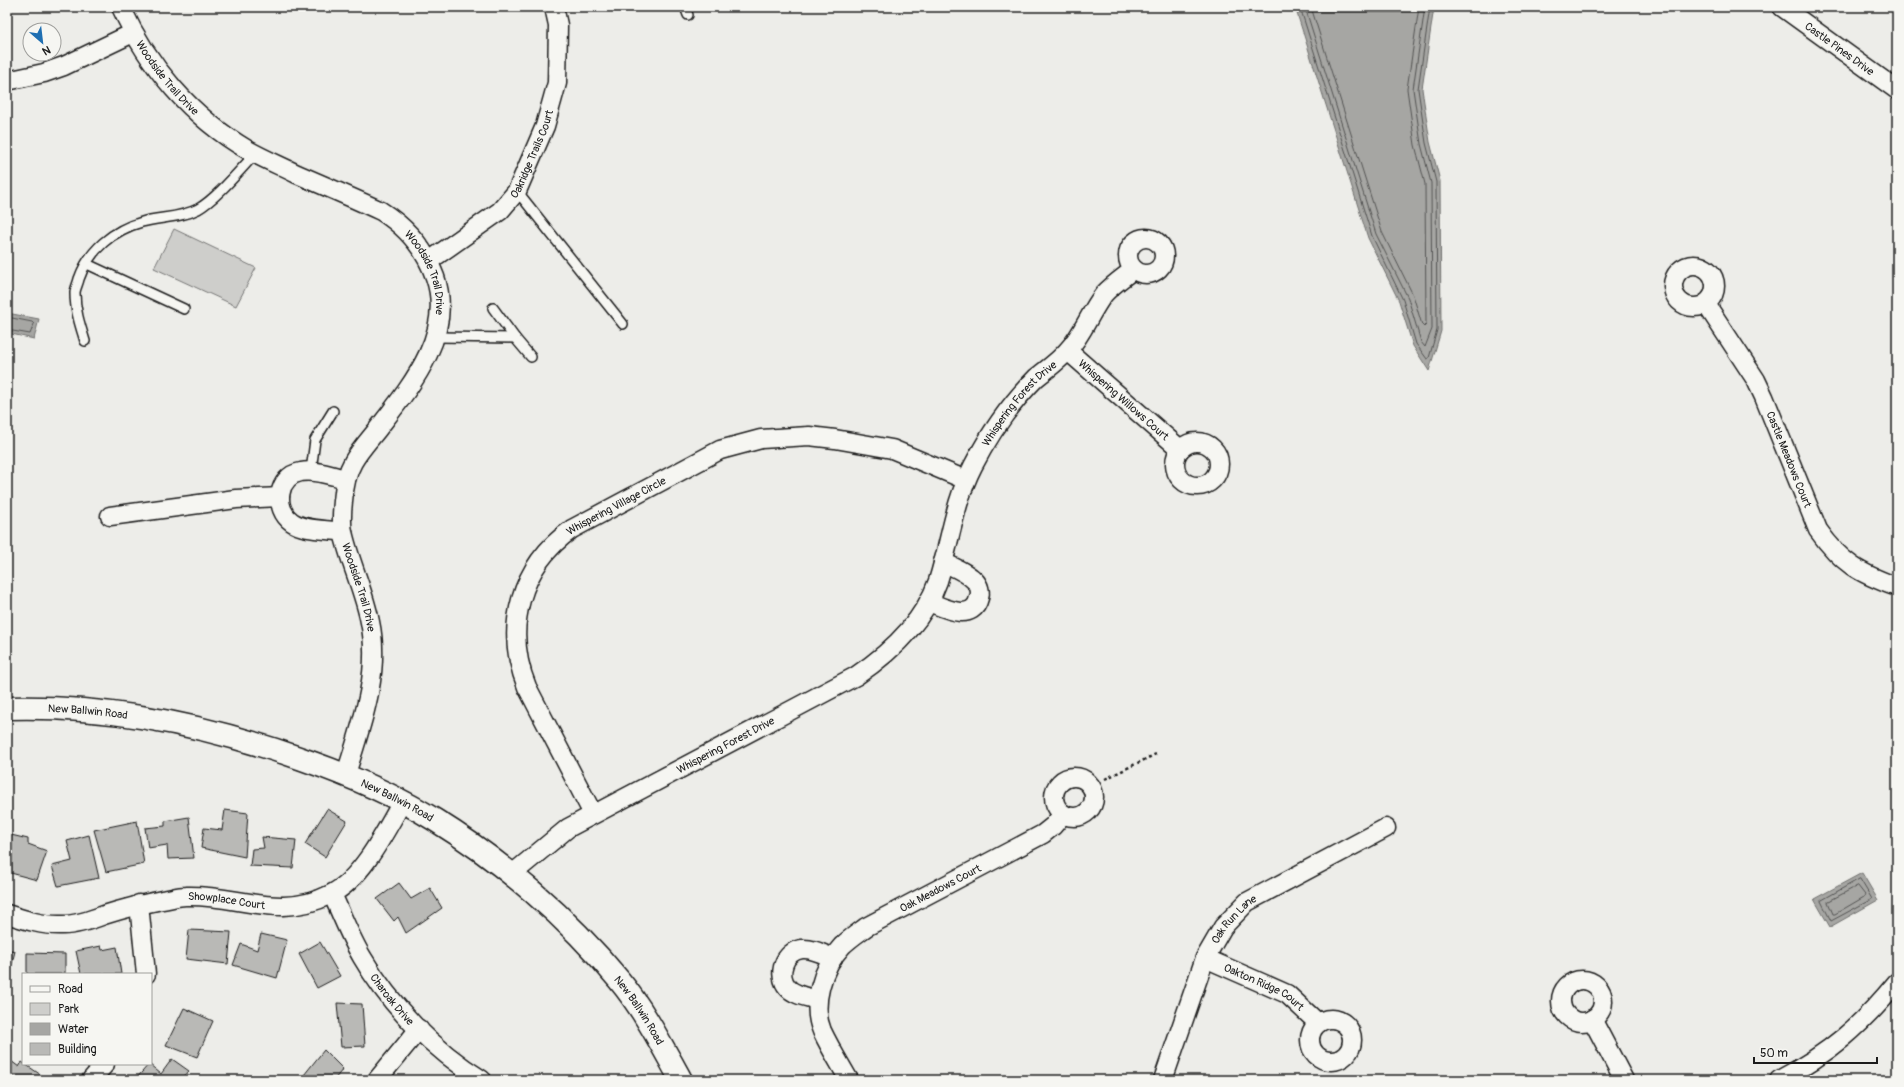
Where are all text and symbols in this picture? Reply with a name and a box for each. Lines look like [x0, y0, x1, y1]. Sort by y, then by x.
street label: Castle Pines Drive [1802, 20, 1877, 79]
north arrow [22, 22, 62, 62]
street label: Woodside Trail Drive [133, 38, 202, 118]
text: N [40, 43, 53, 58]
street label: Oakridge Trails Court [508, 108, 556, 201]
street label: Woodside Trail Drive [402, 228, 446, 316]
street label: Whispering Willows Court [1075, 357, 1172, 444]
street label: Whispering Forest Drive [980, 358, 1060, 449]
street label: Castle Meadows Court [1764, 410, 1814, 510]
street label: Whispering Village Circle [564, 474, 669, 538]
street label: Woodside Trail Drive [339, 541, 378, 633]
street label: New Ballwin Road [48, 702, 129, 722]
street label: Whispering Forest Drive [675, 714, 777, 776]
street label: New Ballwin Road [359, 777, 436, 825]
street label: Oak Meadows Court [898, 862, 984, 915]
street label: Showplace Court [188, 890, 266, 912]
street label: Oak Run Lane [1209, 892, 1259, 946]
street label: Oakton Ridge Court [1222, 961, 1307, 1014]
street label: Charoak Drive [367, 971, 417, 1029]
legend [22, 973, 152, 1065]
street label: New Ballwin Road [611, 973, 666, 1047]
text: Road [58, 982, 83, 997]
text: Park [58, 1002, 79, 1017]
text: Water [58, 1022, 89, 1037]
scale bar [1754, 1039, 1877, 1065]
text: Building [58, 1042, 97, 1057]
text: 50 m [1760, 1046, 1788, 1061]

